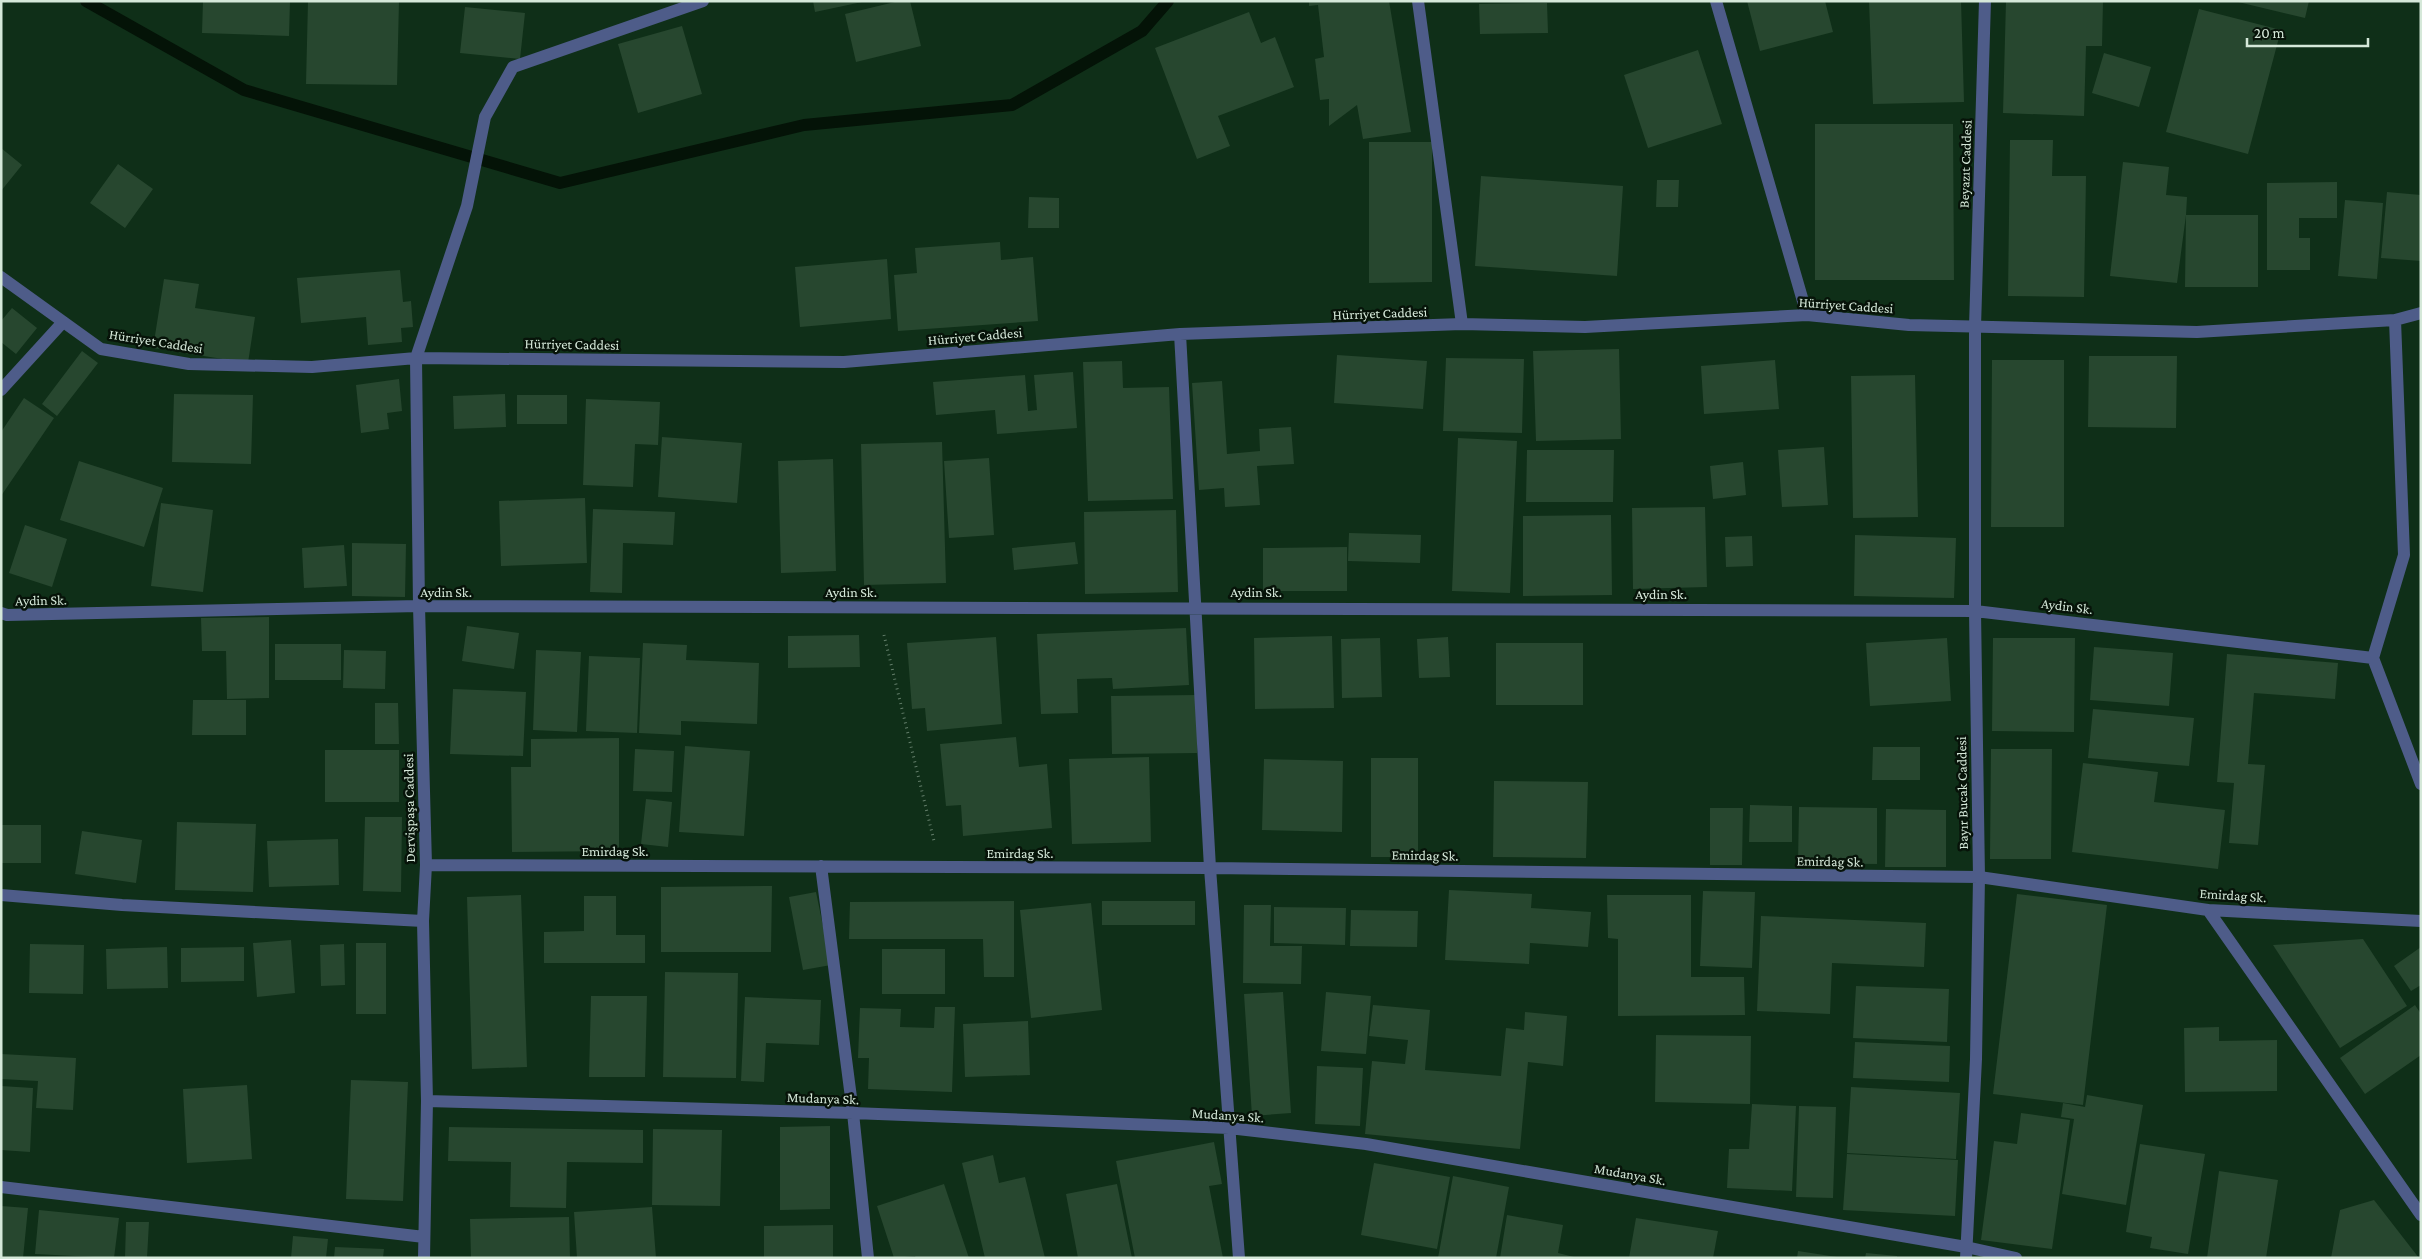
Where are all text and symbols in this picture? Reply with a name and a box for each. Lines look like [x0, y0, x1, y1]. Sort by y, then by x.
scale bar [2247, 15, 2368, 47]
text: 20 m [2254, 25, 2285, 41]
street label: Beyazıt Caddesi [1955, 119, 1975, 208]
street label: Hürriyet Caddesi [1798, 294, 1894, 316]
street label: Hürriyet Caddesi [1332, 303, 1428, 323]
street label: Hürriyet Caddesi [927, 324, 1023, 348]
street label: Hürriyet Caddesi [108, 326, 204, 356]
street label: Hürriyet Caddesi [525, 335, 620, 353]
street label: Aydin Sk. [420, 584, 472, 600]
street label: Aydin Sk. [825, 584, 877, 600]
street label: Aydin Sk. [1230, 584, 1282, 600]
street label: Aydin Sk. [1635, 586, 1687, 602]
street label: Aydin Sk. [15, 592, 67, 608]
street label: Aydin Sk. [2040, 595, 2094, 617]
street label: Bayır Bucak Caddesi [1953, 736, 1971, 850]
street label: Dervişpaşa Caddesi [400, 753, 418, 863]
street label: Emirdag Sk. [581, 843, 649, 859]
street label: Emirdag Sk. [986, 845, 1054, 861]
street label: Emirdag Sk. [1391, 846, 1459, 864]
street label: Emirdag Sk. [1796, 852, 1864, 870]
street label: Emirdag Sk. [2199, 885, 2267, 905]
street label: Mudanya Sk. [787, 1089, 859, 1107]
street label: Mudanya Sk. [1191, 1104, 1265, 1126]
street label: Mudanya Sk. [1593, 1160, 1667, 1188]

